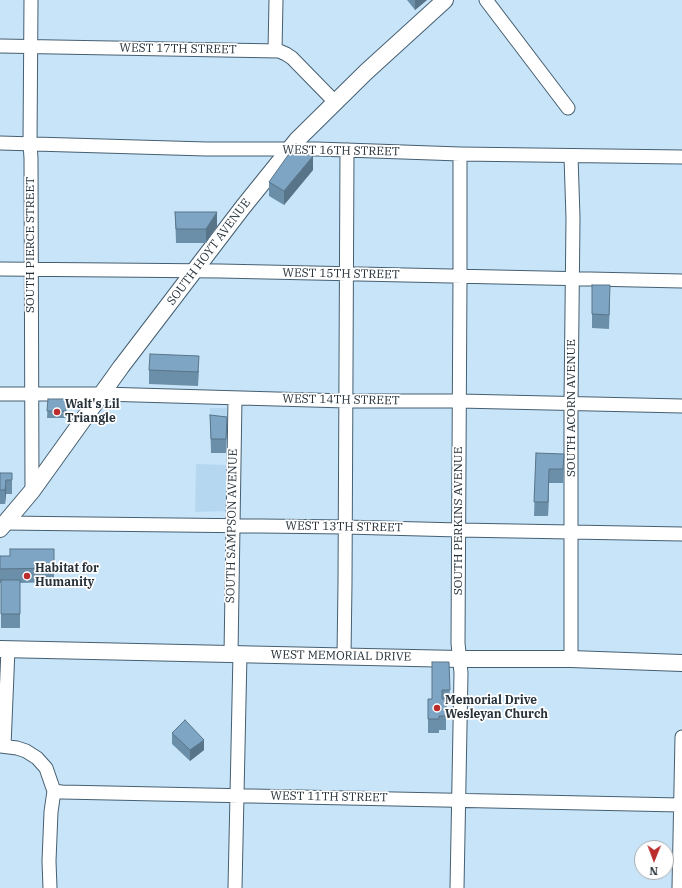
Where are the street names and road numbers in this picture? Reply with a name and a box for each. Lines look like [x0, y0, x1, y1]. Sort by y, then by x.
street label: WEST 17TH STREET [119, 41, 237, 57]
street label: WEST 16TH STREET [282, 143, 400, 159]
street label: SOUTH PIERCE STREET [24, 177, 38, 313]
street label: SOUTH HOYT AVENUE [164, 196, 254, 308]
street label: WEST 15TH STREET [282, 266, 400, 282]
street label: SOUTH ACORN AVENUE [565, 339, 579, 477]
street label: WEST 14TH STREET [282, 392, 400, 408]
street label: SOUTH PERKINS AVENUE [452, 447, 466, 595]
street label: SOUTH SAMPSON AVENUE [223, 449, 241, 603]
street label: WEST 13TH STREET [285, 519, 403, 535]
street label: WEST MEMORIAL DRIVE [271, 648, 411, 664]
street label: WEST 11TH STREET [270, 789, 388, 805]

